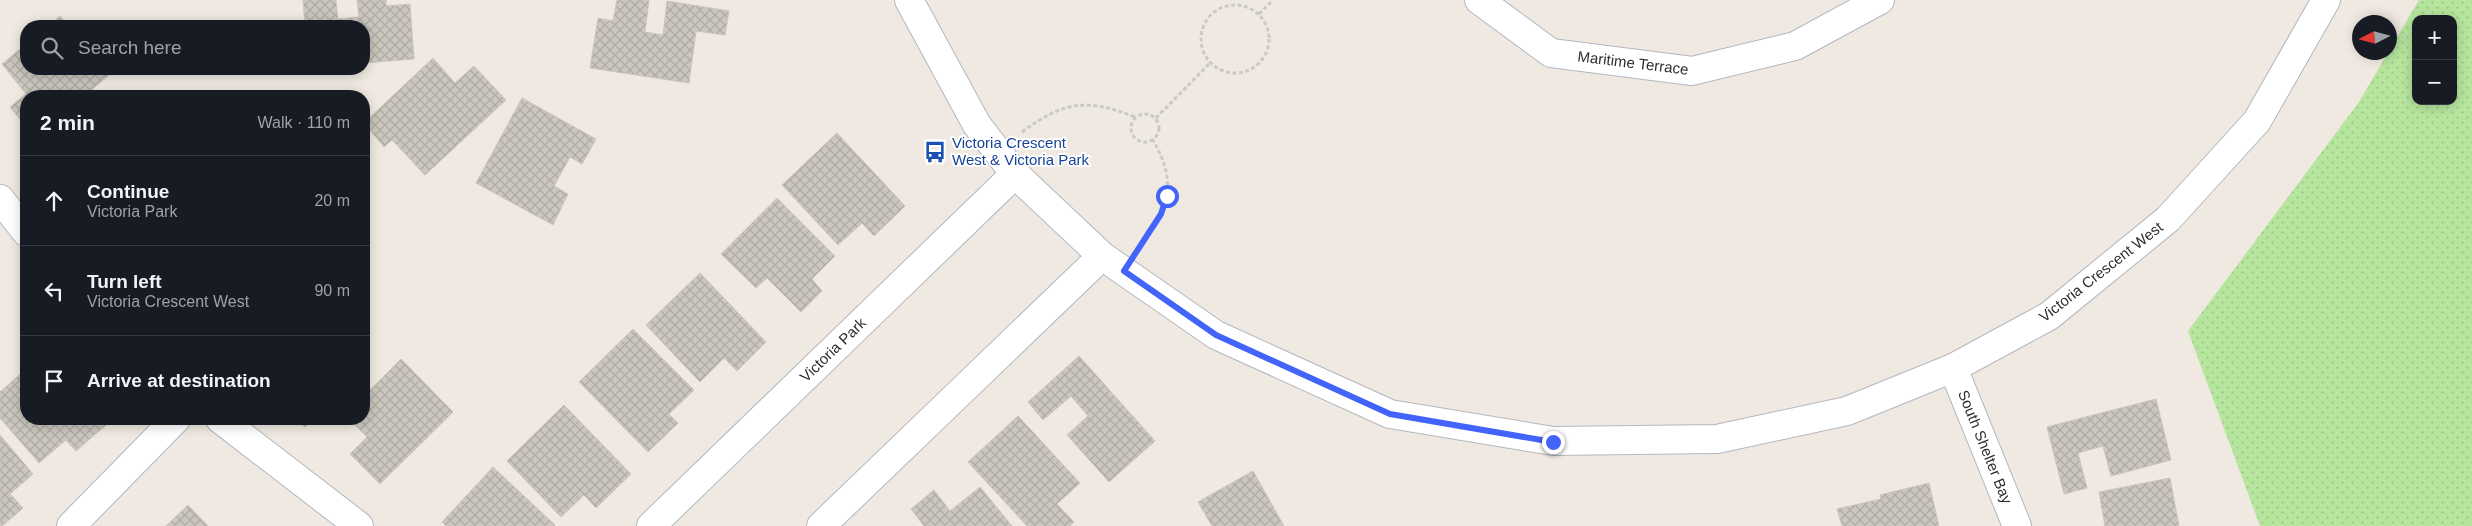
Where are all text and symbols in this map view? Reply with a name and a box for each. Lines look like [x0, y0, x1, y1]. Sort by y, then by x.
north arrow [2352, 15, 2397, 60]
map controls [2412, 15, 2457, 105]
button: + [2412, 15, 2457, 60]
search box [20, 20, 370, 75]
icon: search [38, 34, 66, 62]
text: Search here [78, 37, 182, 58]
street label: Maritime Terrace [1577, 47, 1689, 78]
button: − [2412, 60, 2457, 105]
text: 2 min [40, 111, 95, 134]
text: Walk · 110 m [258, 114, 350, 131]
place label: Victoria Crescent West & Victoria Park [952, 134, 1089, 168]
bus stop icon: Victoria Crescent West & Victoria Park [922, 139, 948, 165]
text: Continue [87, 181, 169, 202]
route start [1156, 185, 1179, 208]
icon: ahead [40, 187, 68, 215]
text: 20 m [314, 192, 350, 209]
text: Victoria Park [87, 203, 177, 220]
street label: Victoria Crescent West [2036, 218, 2166, 325]
text: Turn left [87, 271, 162, 292]
icon: left [40, 277, 68, 305]
text: 90 m [314, 282, 350, 299]
text: Victoria Crescent West [87, 293, 249, 310]
street label: Victoria Park [796, 314, 869, 385]
icon: arrive [40, 367, 68, 395]
text: Arrive at destination [87, 370, 271, 391]
street label: South Shelter Bay [1955, 388, 2016, 507]
route end [1542, 431, 1565, 454]

